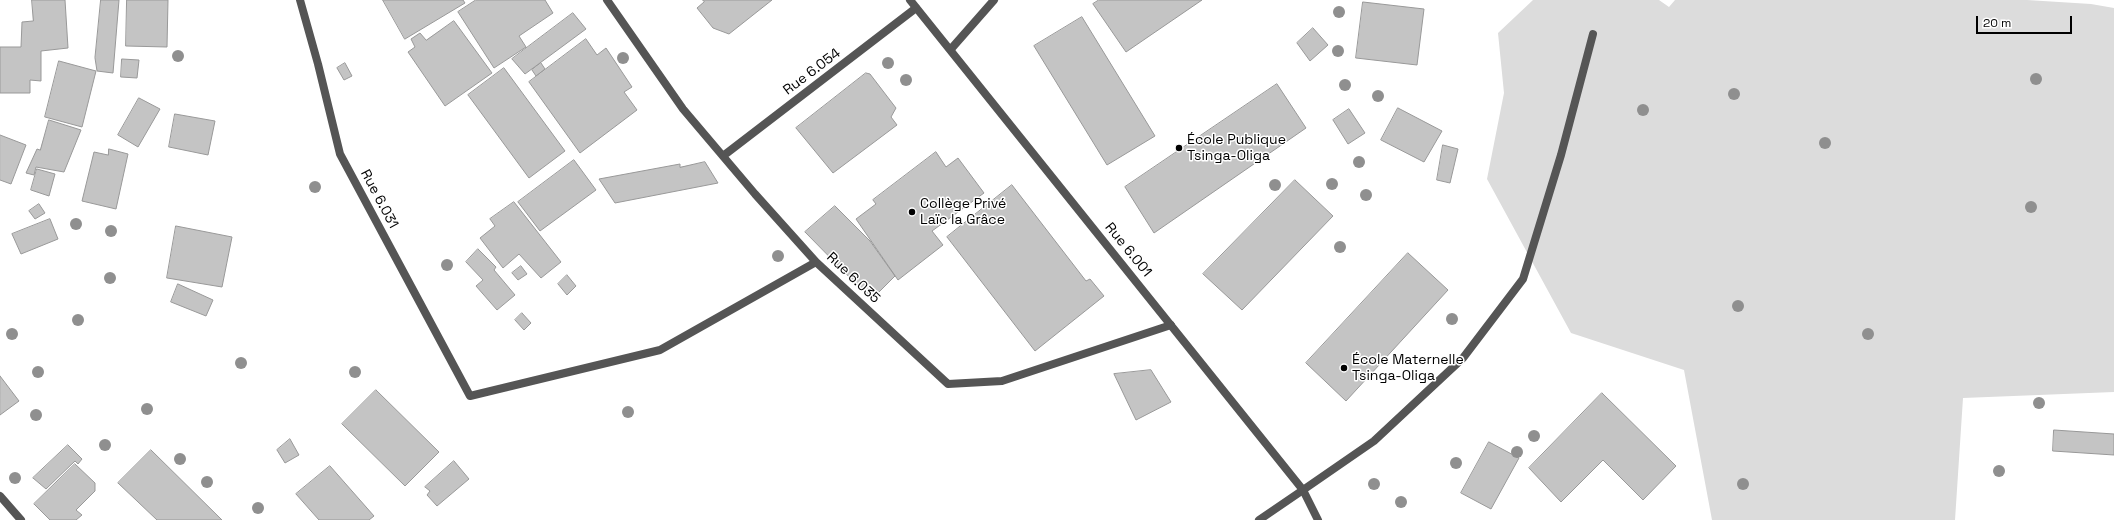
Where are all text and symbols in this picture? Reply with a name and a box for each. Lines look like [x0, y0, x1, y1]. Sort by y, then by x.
scale bar [1978, 8, 2074, 34]
text: 20 m [1983, 15, 2011, 31]
street label: Rue 6.054 [780, 45, 844, 99]
place label: École Publique Tsinga-Oliga [1187, 132, 1286, 164]
marker: École Publique Tsinga-Oliga [1174, 143, 1184, 153]
street label: Rue 6.031 [357, 167, 401, 231]
place label: Collège Privé Laïc la Grâce [920, 196, 1006, 228]
marker: Collège Privé Laïc la Grâce [907, 207, 917, 217]
street label: Rue 6.001 [1101, 219, 1155, 281]
street label: Rue 6.035 [823, 249, 883, 307]
place label: École Maternelle Tsinga-Oliga [1352, 352, 1464, 384]
marker: École Maternelle Tsinga-Oliga [1339, 363, 1349, 373]

